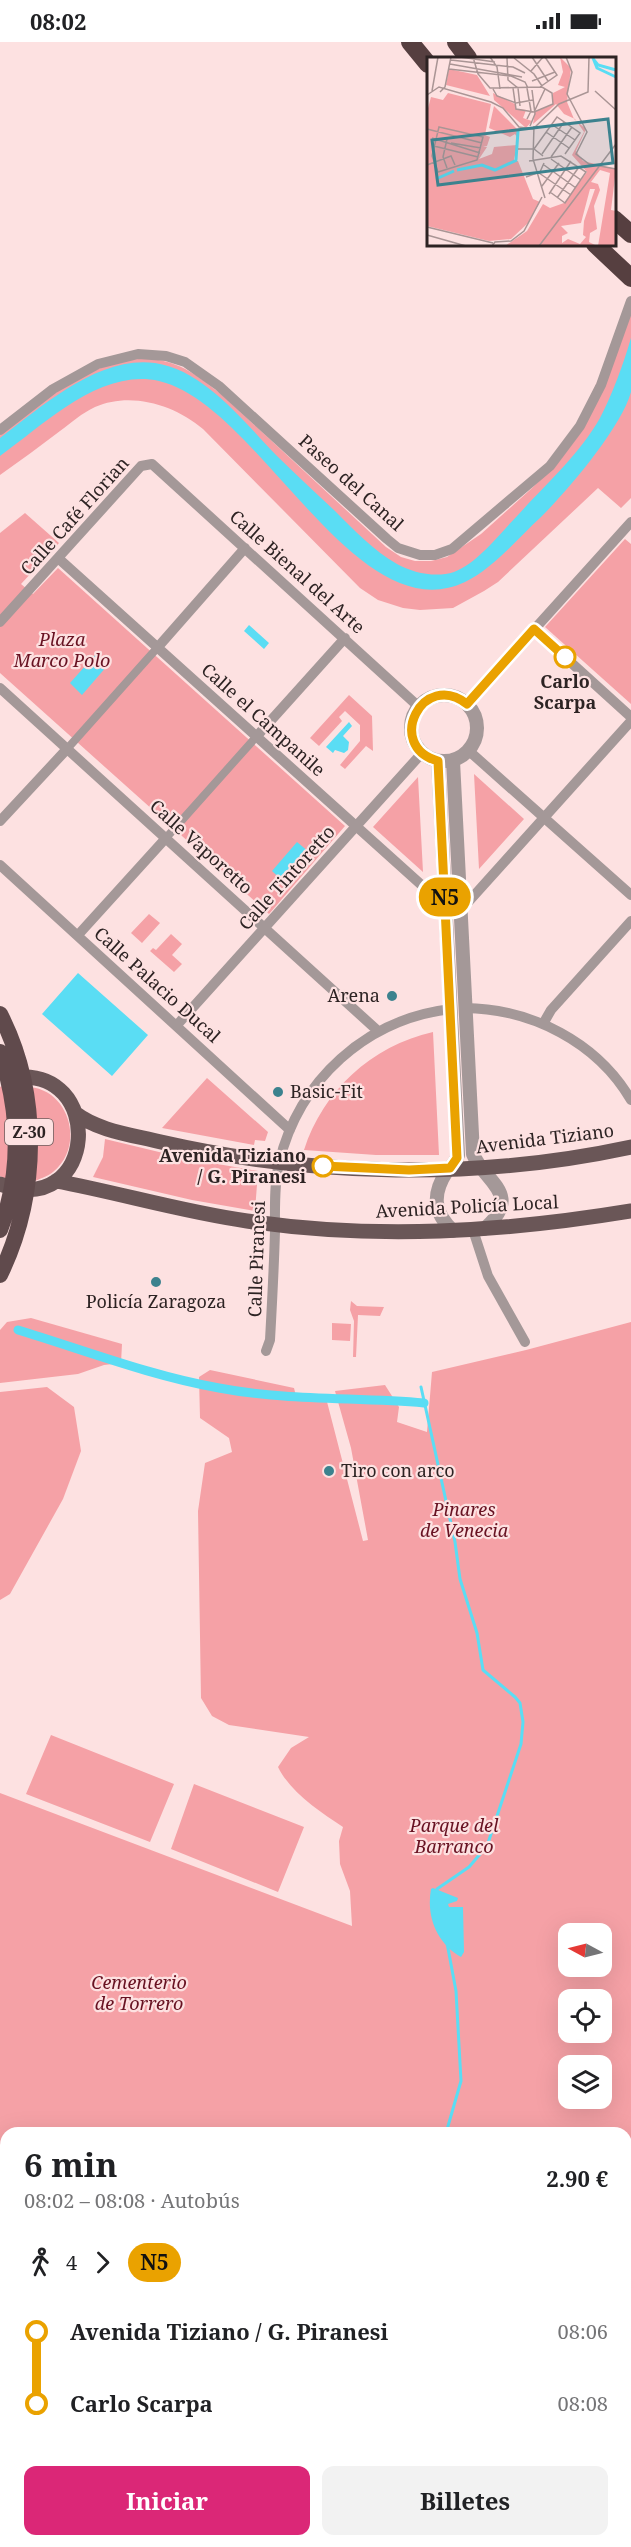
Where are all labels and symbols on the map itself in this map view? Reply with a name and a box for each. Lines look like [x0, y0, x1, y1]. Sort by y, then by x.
inset map [427, 57, 616, 246]
street label: Paseo del Canal [294, 429, 410, 536]
street label: Calle Café Florian [15, 451, 134, 580]
street label: Calle Bienal del Arte [225, 504, 370, 638]
park label: Plaza Marco Polo [13, 627, 110, 672]
marker: Carlo Scarpa [554, 646, 576, 668]
street label: Calle el Campanile [197, 657, 331, 781]
place label: Carlo Scarpa [534, 669, 596, 714]
street label: Calle Vaporetto [145, 794, 258, 899]
street label: Calle Tintoretto [233, 820, 340, 935]
line badge: N5 [418, 878, 472, 916]
street label: Calle Palacio Ducal [89, 921, 226, 1048]
place label: Arena [327, 983, 380, 1007]
marker: Arena [385, 989, 399, 1003]
place label: Basic-Fit [290, 1079, 363, 1103]
marker: Basic-Fit [271, 1085, 285, 1099]
street label: Avenida Tiziano [475, 1118, 615, 1158]
road number: Z-30 [5, 1119, 53, 1145]
place label: Avenida Tiziano / G. Piranesi [159, 1143, 307, 1188]
marker: Avenida Tiziano / G. Piranesi [312, 1155, 334, 1177]
street label: Avenida Policía Local [375, 1189, 559, 1223]
street label: Calle Piranesi [242, 1200, 270, 1318]
marker: Policía Zaragoza [149, 1275, 163, 1289]
place label: Policía Zaragoza [86, 1289, 226, 1313]
place label: Tiro con arco [341, 1458, 455, 1482]
marker: Tiro con arco [322, 1464, 336, 1478]
park label: Pinares de Venecia [420, 1497, 509, 1542]
park label: Parque del Barranco [409, 1813, 499, 1858]
north arrow [558, 1923, 612, 1977]
park label: Cementerio de Torrero [91, 1970, 187, 2015]

